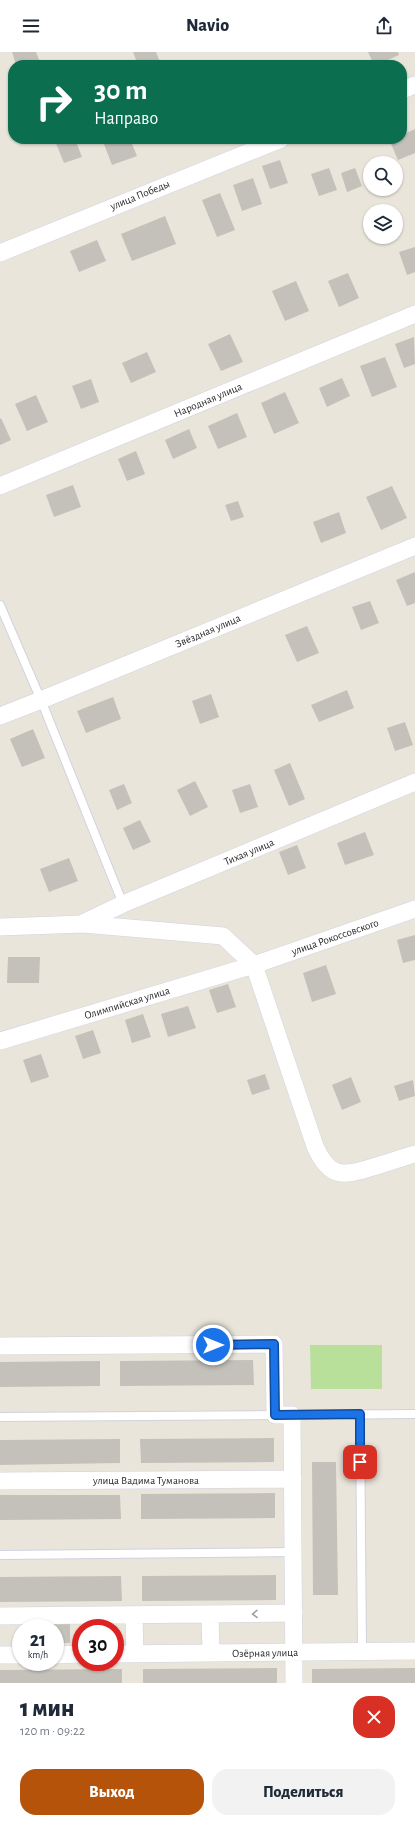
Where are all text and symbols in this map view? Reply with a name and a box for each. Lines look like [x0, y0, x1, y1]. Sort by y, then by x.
icon: menu [20, 15, 42, 37]
icon: share [373, 15, 395, 37]
text: Navio [186, 17, 229, 35]
icon: right [28, 76, 80, 128]
text: 30 m [94, 77, 147, 105]
text: Направо [94, 110, 158, 128]
map controls [363, 156, 403, 244]
button: search [363, 156, 403, 196]
street label: улица Победы [108, 178, 171, 212]
button: layers [363, 204, 403, 244]
street label: Народная улица [172, 381, 244, 419]
street label: Звёздная улица [174, 612, 242, 650]
street label: Тихая улица [222, 837, 276, 867]
street label: улица Рокоссовского [289, 917, 380, 957]
street label: Олимпийская улица [83, 985, 171, 1021]
position arrow [192, 1324, 234, 1366]
pin [343, 1445, 377, 1479]
icon: arrive [349, 1451, 371, 1473]
street label: улица Вадима Туманова [92, 1475, 199, 1486]
one-way arrow [252, 1610, 258, 1618]
speed limit sign: 30 [72, 1619, 124, 1671]
text: 21 [30, 1630, 46, 1650]
street label: Озёрная улица [232, 1647, 298, 1659]
text: km/h [28, 1650, 48, 1660]
button: close [353, 1696, 395, 1738]
text: 1 мин [20, 1697, 74, 1721]
text: 120 m · 09:22 [20, 1725, 85, 1738]
button: Выход [20, 1769, 204, 1815]
button: Поделиться [212, 1769, 395, 1815]

